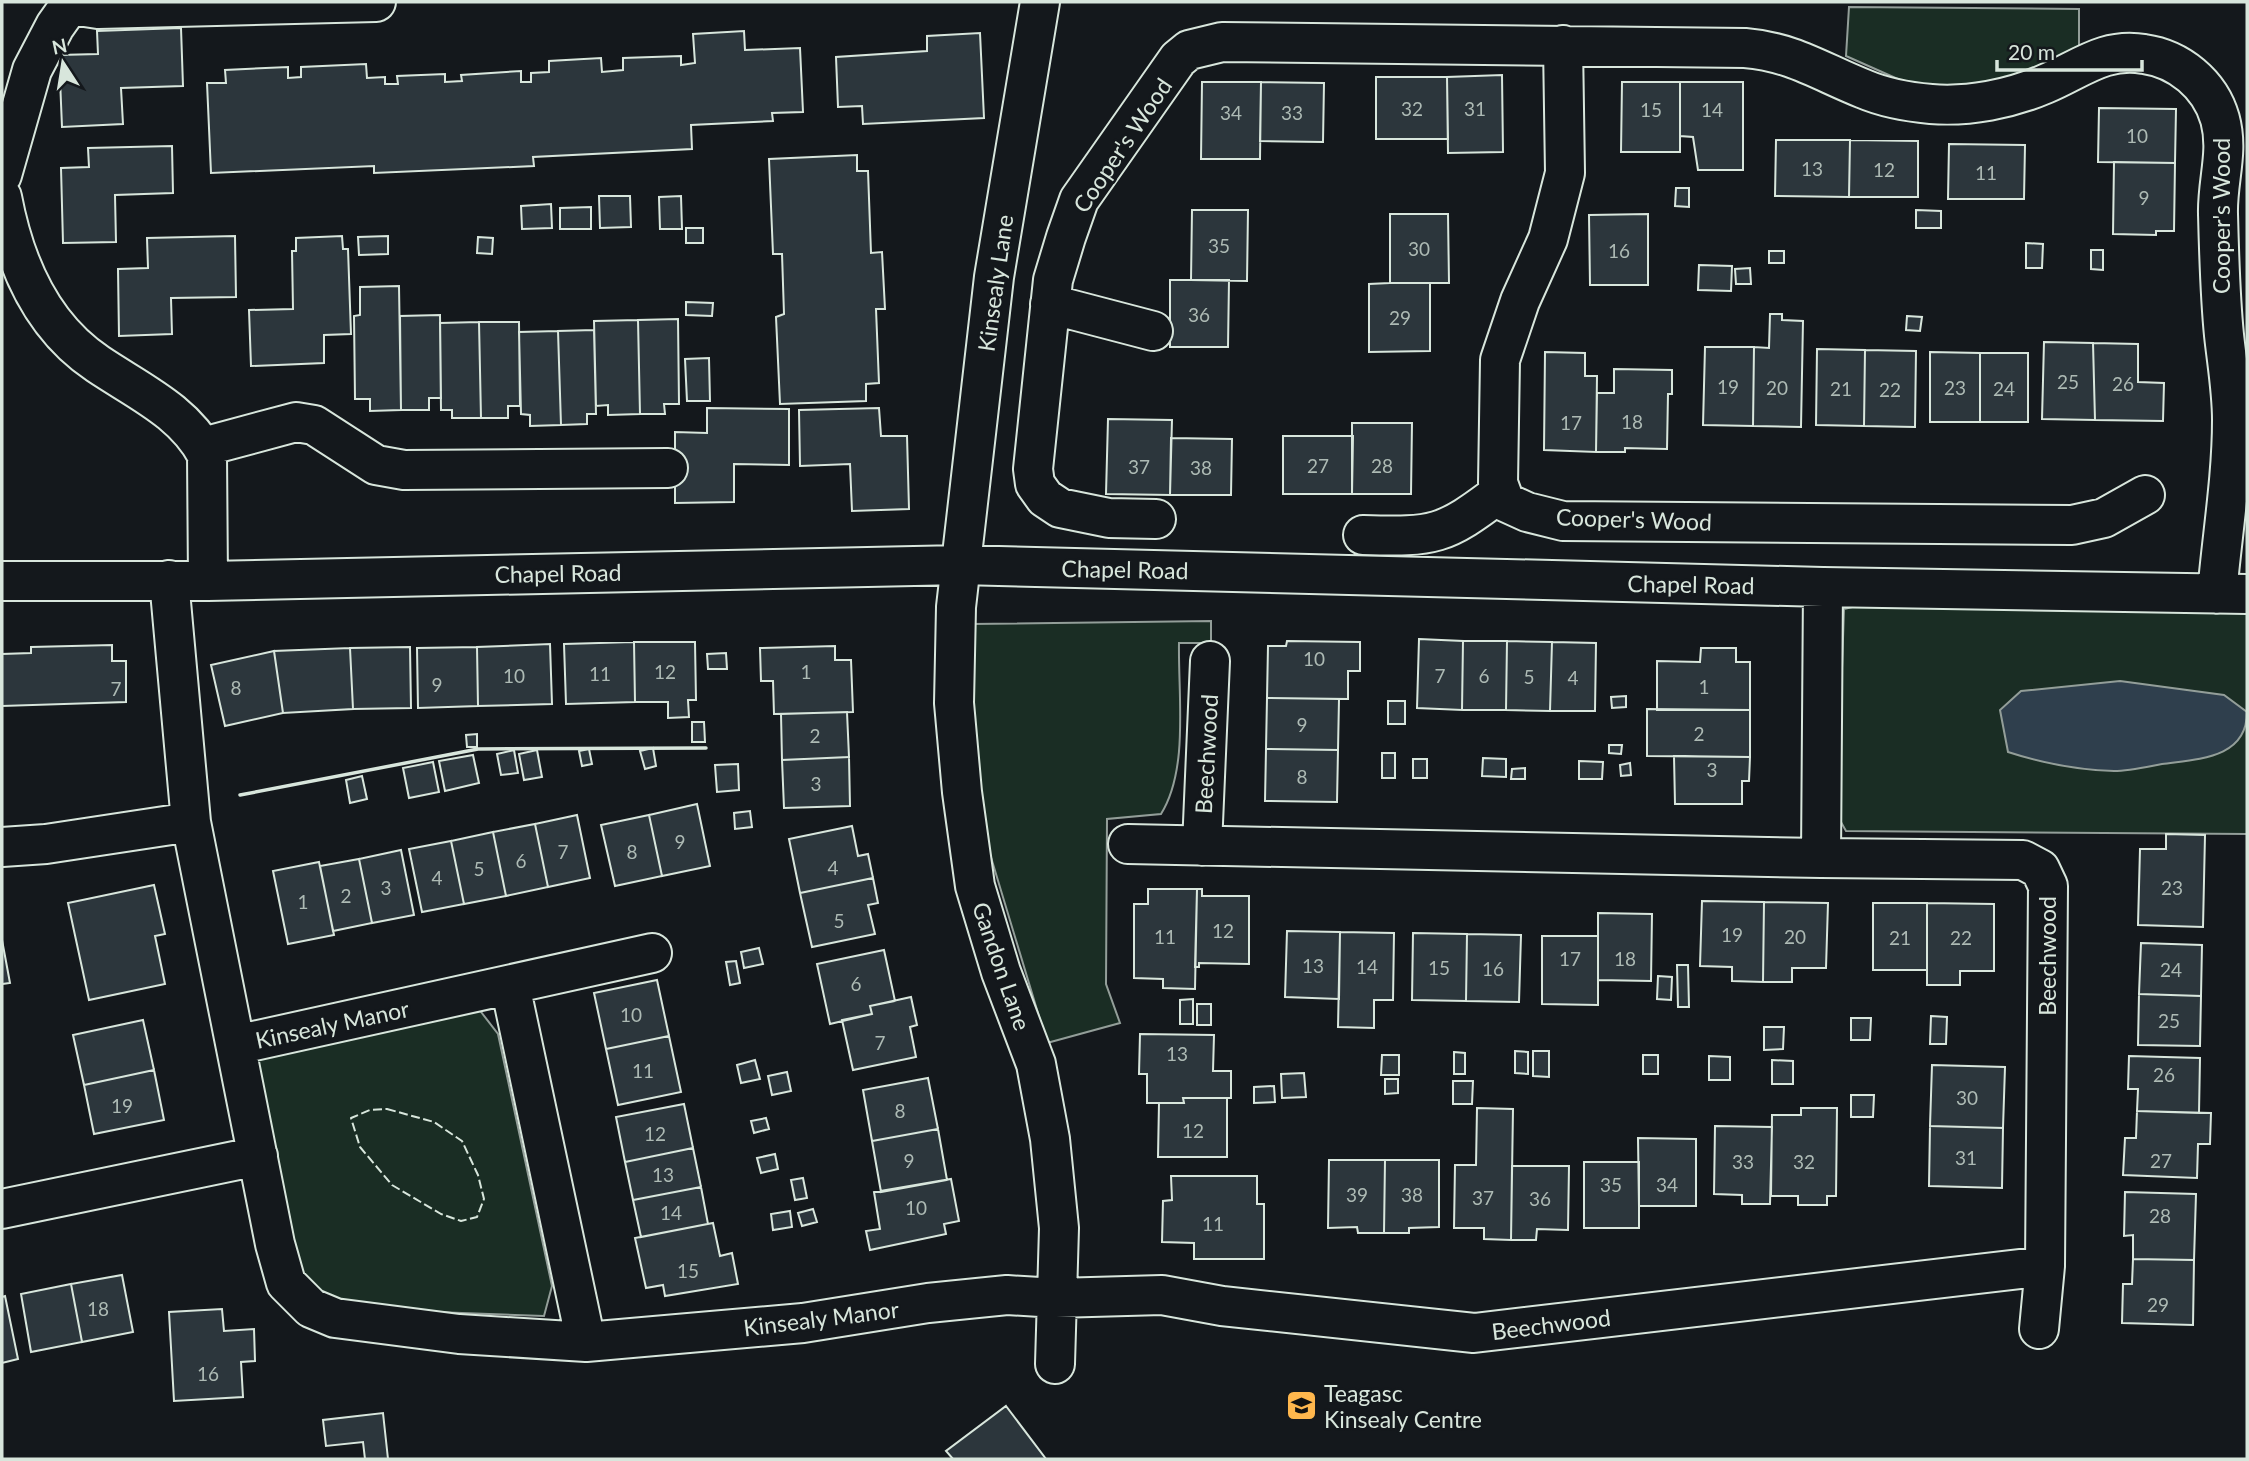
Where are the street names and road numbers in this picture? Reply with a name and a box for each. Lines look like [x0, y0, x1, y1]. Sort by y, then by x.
street label: Cooper's Wood [1067, 72, 1177, 218]
street label: Cooper's Wood [2207, 138, 2235, 294]
street label: Kinsealy Lane [972, 213, 1018, 353]
street label: Cooper's Wood [1555, 502, 1713, 536]
street label: Chapel Road [1061, 554, 1189, 584]
street label: Chapel Road [494, 558, 622, 588]
street label: Chapel Road [1627, 569, 1755, 599]
street label: Beechwood [1189, 694, 1223, 814]
street label: Beechwood [2033, 896, 2061, 1016]
street label: Gandon Lane [967, 898, 1037, 1034]
street label: Kinsealy Manor [253, 994, 412, 1054]
street label: Kinsealy Manor [742, 1294, 901, 1341]
street label: Beechwood [1490, 1303, 1612, 1345]

